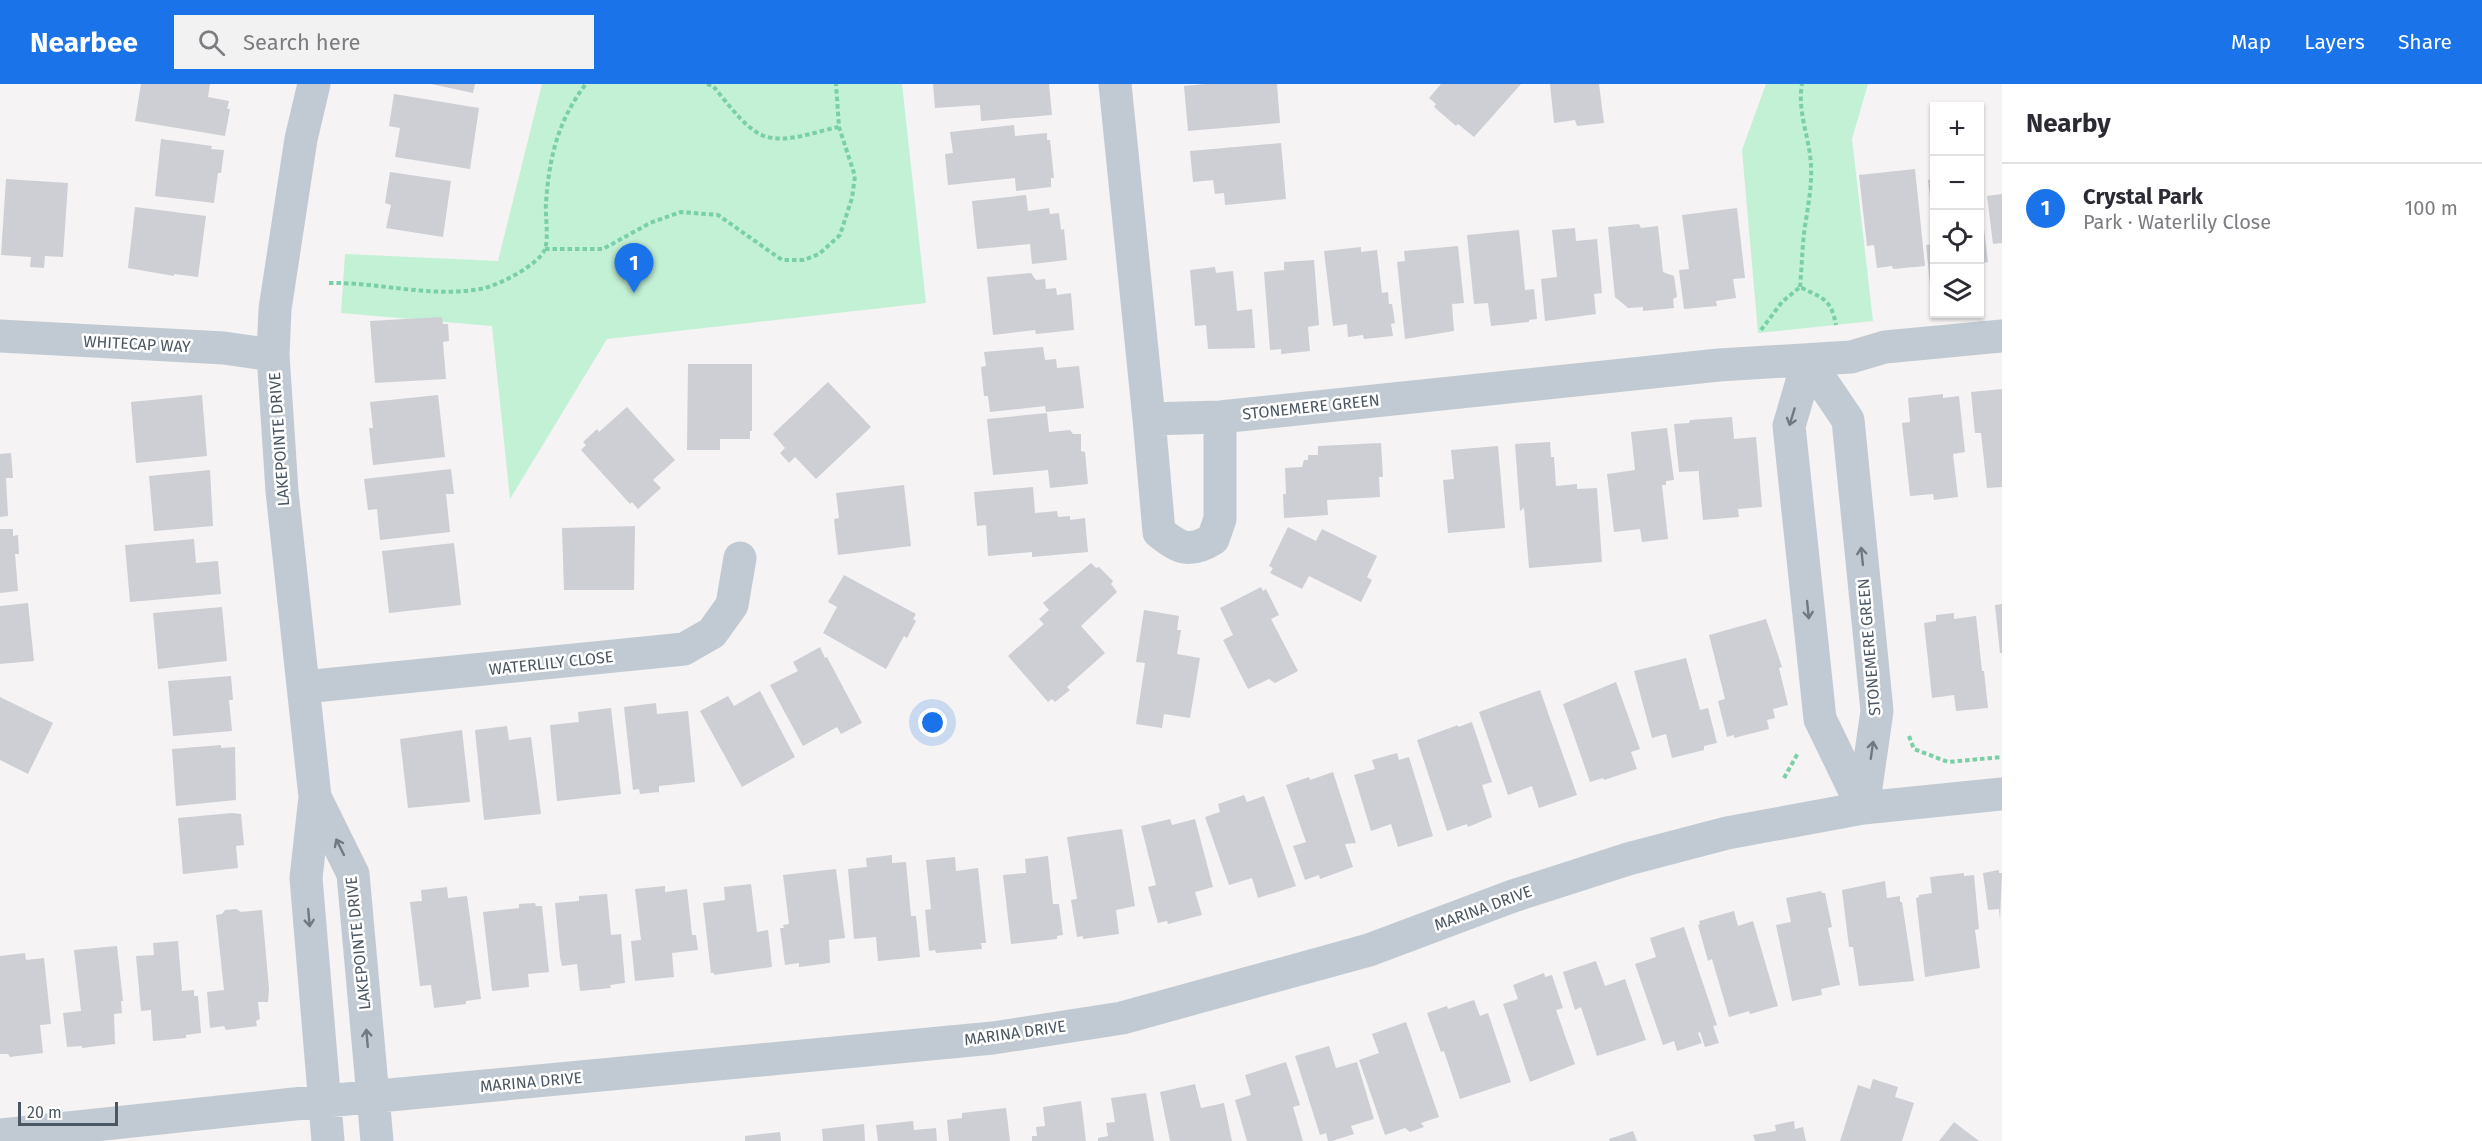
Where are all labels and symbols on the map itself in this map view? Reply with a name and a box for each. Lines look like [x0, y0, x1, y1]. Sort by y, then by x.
pin: 1 [614, 244, 654, 293]
street label: WHITECAP WAY [83, 332, 191, 356]
street label: LAKEPOINTE DRIVE [265, 371, 293, 507]
street label: STONEMERE GREEN [1241, 390, 1381, 424]
one-way arrow [1786, 407, 1797, 426]
one-way arrow [1856, 547, 1867, 567]
street label: STONEMERE GREEN [1854, 577, 1884, 717]
one-way arrow [1803, 600, 1814, 620]
street label: WATERLILY CLOSE [488, 647, 614, 679]
your location [918, 708, 947, 737]
one-way arrow [1866, 741, 1877, 760]
one-way arrow [333, 838, 345, 856]
street label: LAKEPOINTE DRIVE [342, 875, 374, 1011]
street label: MARINA DRIVE [1432, 882, 1534, 934]
one-way arrow [304, 907, 315, 927]
street label: MARINA DRIVE [963, 1016, 1067, 1050]
one-way arrow [361, 1029, 372, 1049]
street label: MARINA DRIVE [479, 1068, 583, 1096]
scale bar [18, 1099, 118, 1126]

